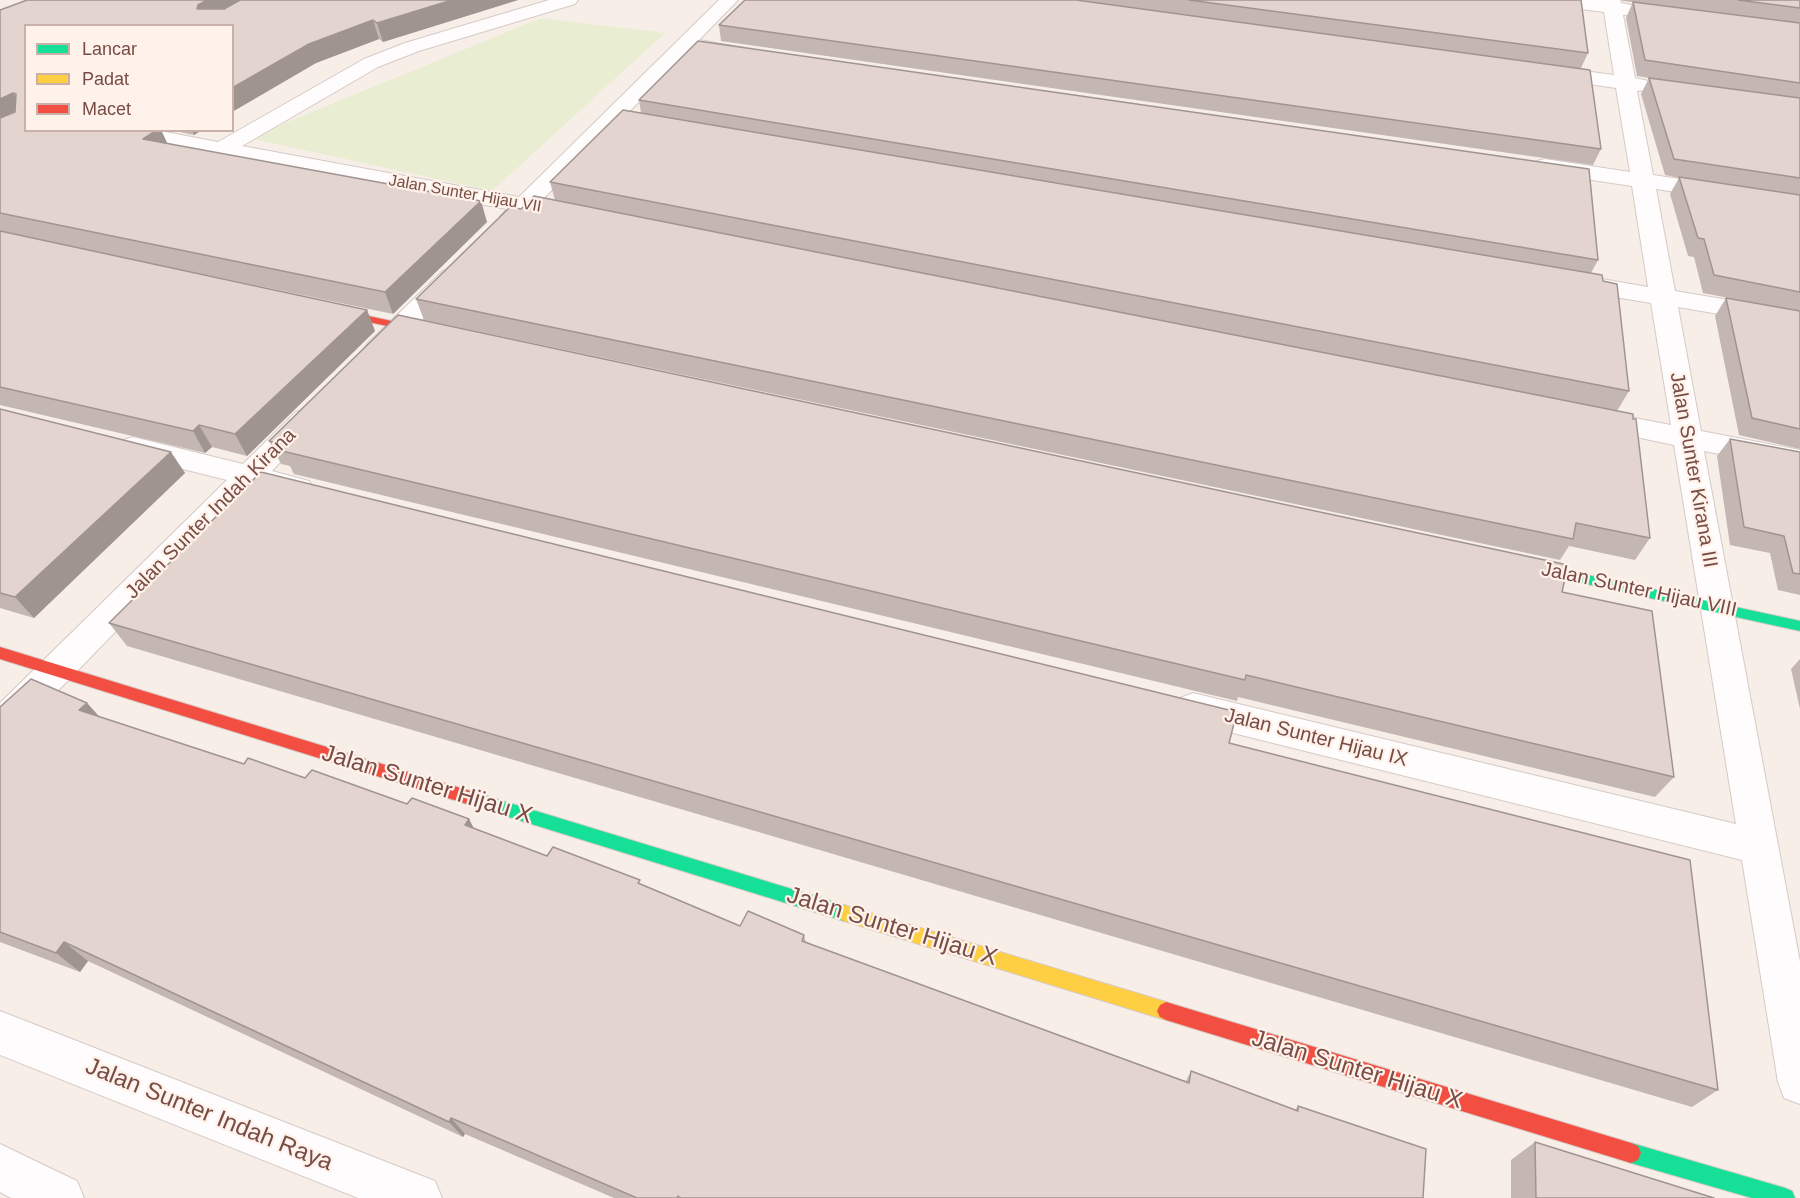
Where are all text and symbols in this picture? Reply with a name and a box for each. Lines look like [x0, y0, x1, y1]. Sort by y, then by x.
legend [24, 24, 234, 132]
text: Lancar [82, 39, 137, 59]
text: Padat [82, 69, 129, 89]
text: Macet [82, 99, 131, 119]
street label: Jalan Sunter Hijau VII [387, 171, 543, 217]
street label: Jalan Sunter Kirana III [1664, 370, 1722, 570]
street label: Jalan Sunter Indah Kirana [121, 424, 301, 604]
street label: Jalan Sunter Hijau VIII [1539, 558, 1739, 622]
street label: Jalan Sunter Hijau IX [1222, 704, 1410, 772]
street label: Jalan Sunter Hijau X [318, 739, 536, 831]
street label: Jalan Sunter Hijau X [783, 881, 1001, 973]
street label: Jalan Sunter Hijau X [1248, 1024, 1466, 1116]
street label: Jalan Sunter Indah Raya [81, 1052, 337, 1178]

